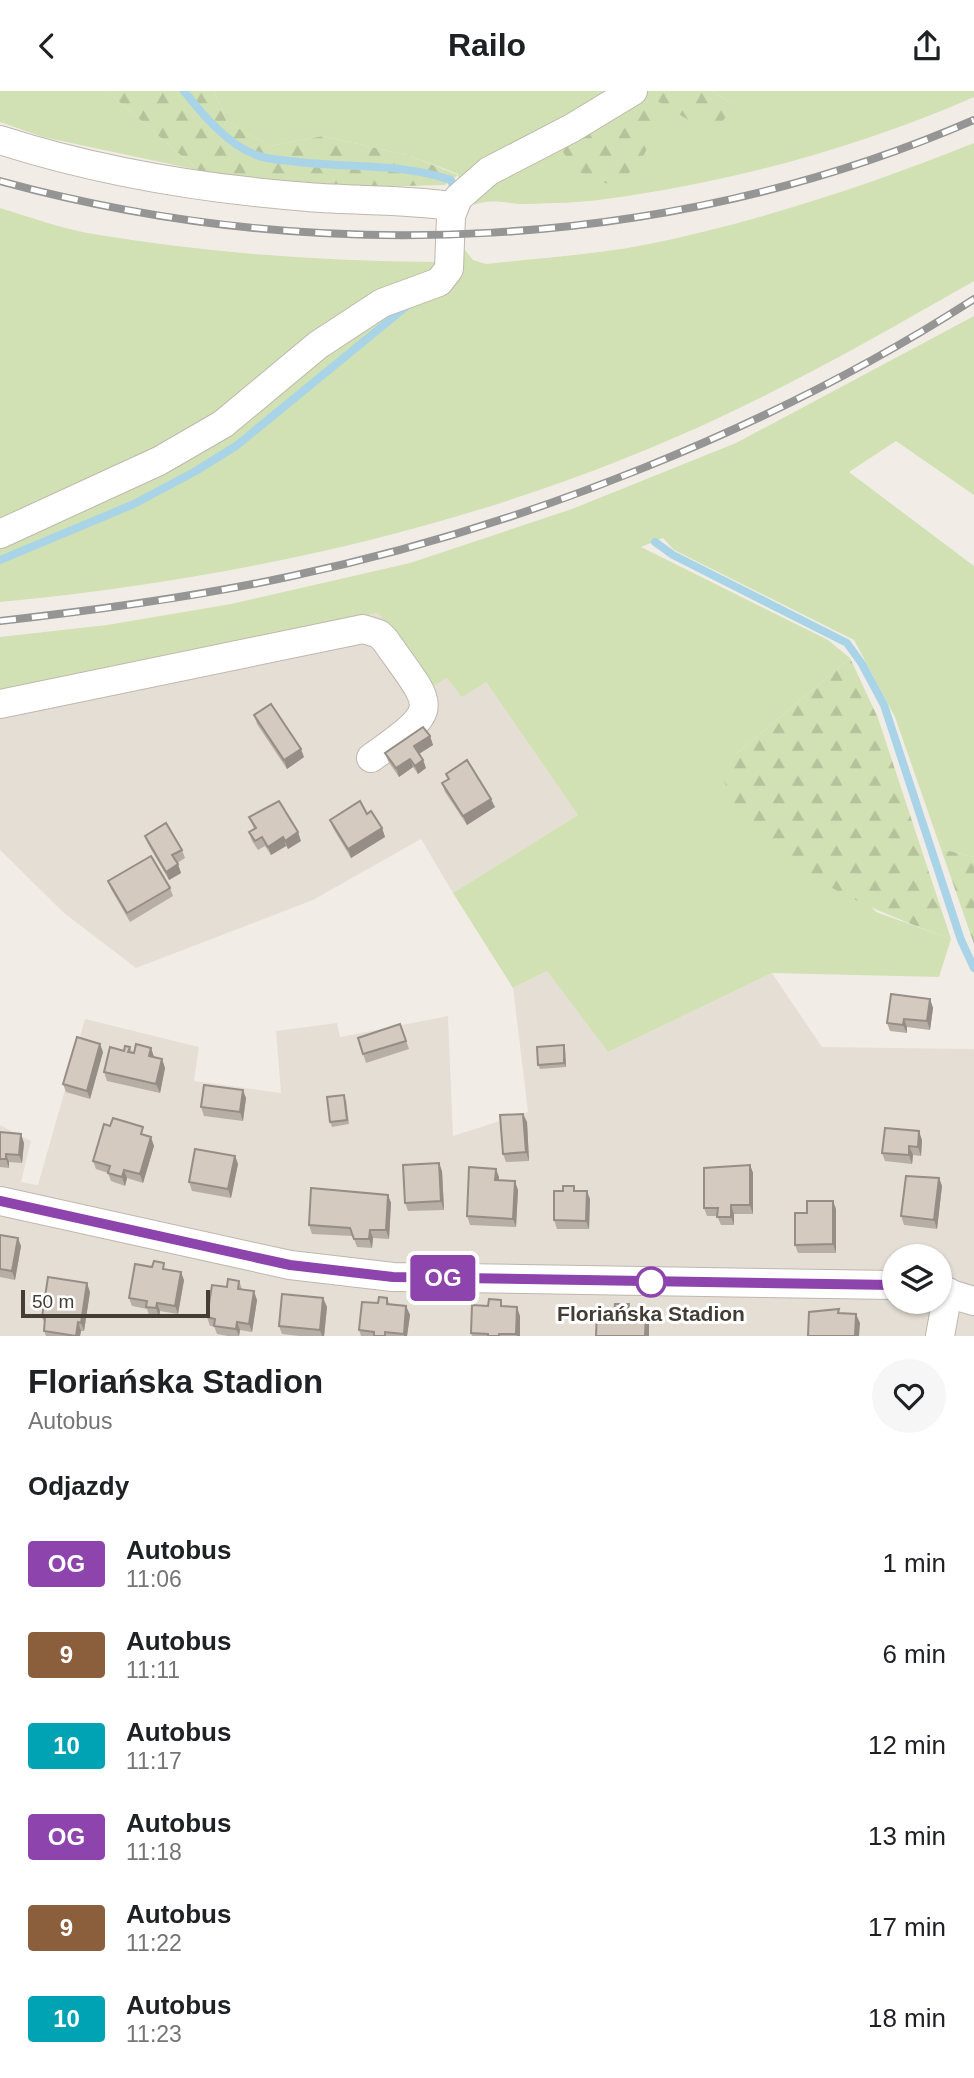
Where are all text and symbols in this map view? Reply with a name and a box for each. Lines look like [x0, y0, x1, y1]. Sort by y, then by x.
icon: back [28, 27, 66, 65]
text: Railo [448, 27, 526, 63]
icon: share [908, 27, 946, 65]
map controls [882, 1244, 952, 1314]
button: layers [882, 1244, 952, 1314]
line badge: OG [412, 1255, 474, 1301]
text: OG [424, 1264, 462, 1291]
marker: Floriańska Stadion [636, 1267, 666, 1297]
scale bar [21, 1287, 210, 1319]
text: 50 m [32, 1291, 74, 1312]
place label: Floriańska Stadion [557, 1302, 745, 1325]
button: heart [872, 1359, 946, 1433]
text: Floriańska Stadion [28, 1363, 323, 1400]
text: Autobus [28, 1408, 112, 1434]
text: Odjazdy [28, 1471, 129, 1501]
text: Autobus [126, 1535, 231, 1565]
text: 1 min [882, 1548, 946, 1578]
text: OG [48, 1550, 85, 1577]
text: 11:06 [126, 1566, 182, 1592]
text: Autobus [126, 1626, 231, 1656]
text: 6 min [882, 1639, 946, 1669]
text: 9 [60, 1641, 73, 1668]
text: 11:11 [126, 1657, 180, 1683]
text: Autobus [126, 1717, 231, 1747]
text: 12 min [868, 1730, 946, 1760]
text: 10 [53, 1732, 80, 1759]
text: 11:17 [126, 1748, 182, 1774]
text: Autobus [126, 1808, 231, 1838]
text: 13 min [868, 1821, 946, 1851]
text: OG [48, 1823, 85, 1850]
text: 11:18 [126, 1839, 182, 1865]
text: Autobus [126, 1899, 231, 1929]
text: 17 min [868, 1912, 946, 1942]
text: 9 [60, 1914, 73, 1941]
text: 11:22 [126, 1930, 182, 1956]
text: Autobus [126, 1990, 231, 2020]
text: 18 min [868, 2003, 946, 2033]
text: 10 [53, 2005, 80, 2032]
text: 11:23 [126, 2021, 182, 2047]

